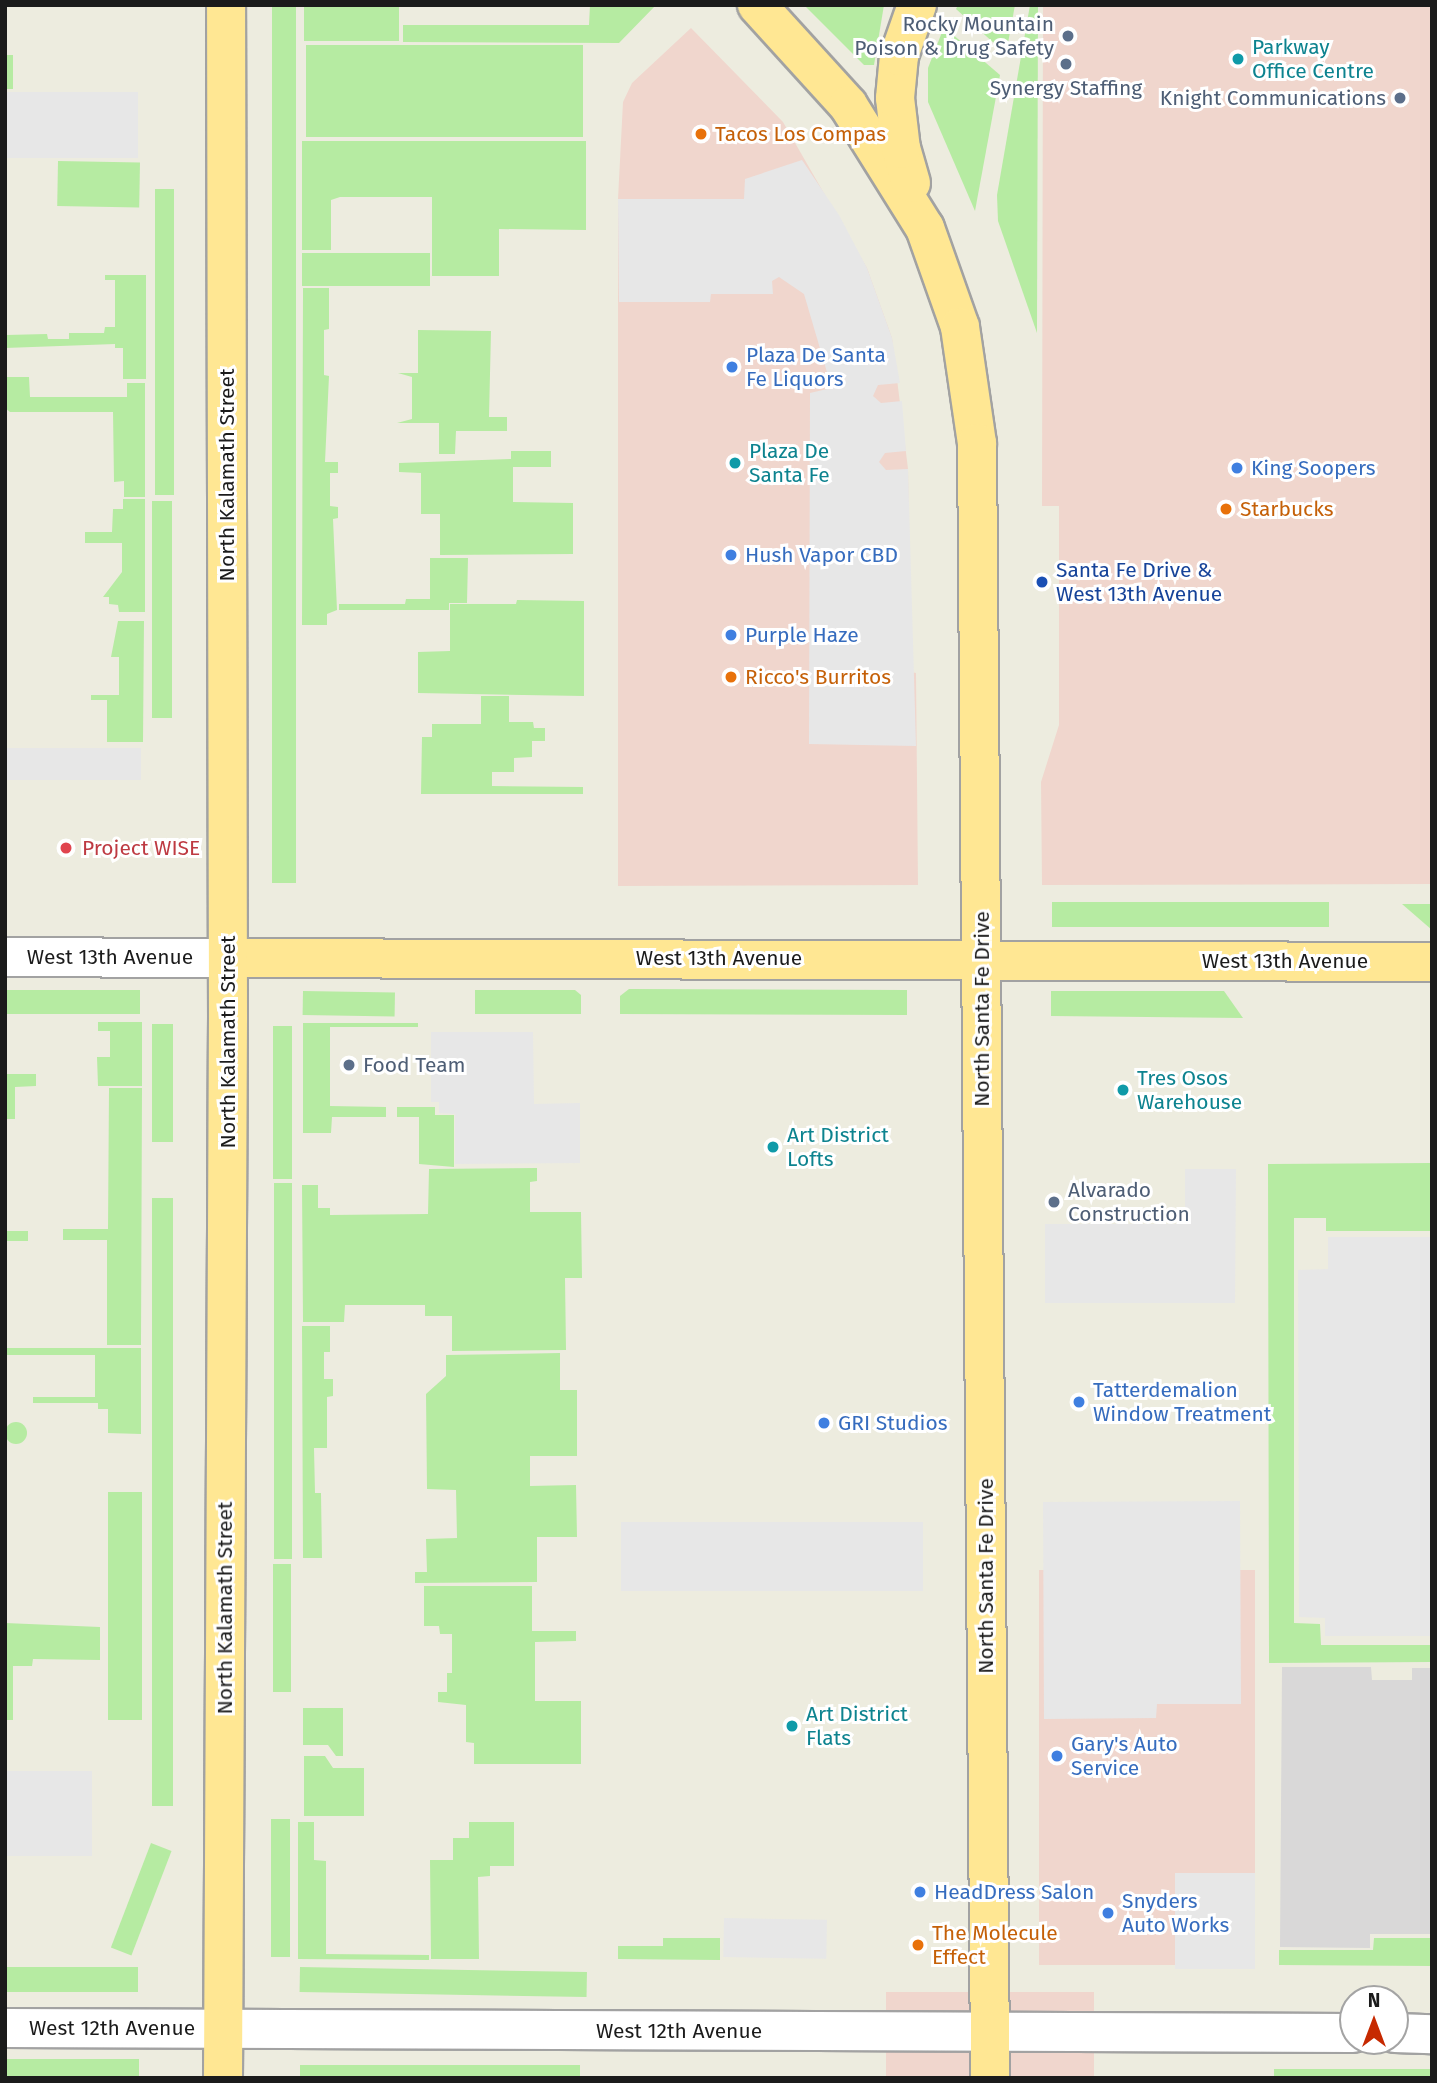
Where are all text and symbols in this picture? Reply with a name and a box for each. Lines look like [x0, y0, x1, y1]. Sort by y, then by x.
place label: Rocky Mountain Poison & Drug Safety [854, 11, 1054, 61]
marker: Rocky Mountain Poison & Drug Safety [1060, 28, 1076, 44]
place label: Parkway Office Centre [1252, 34, 1374, 84]
marker: Parkway Office Centre [1230, 51, 1246, 67]
marker: Synergy Staffing [1058, 56, 1074, 72]
place label: Synergy Staffing [990, 75, 1142, 101]
place label: Knight Communications [1160, 85, 1386, 111]
marker: Knight Communications [1392, 90, 1408, 106]
place label: Tacos Los Compas [715, 121, 886, 147]
marker: Tacos Los Compas [693, 126, 709, 142]
place label: Plaza De Santa Fe Liquors [746, 342, 886, 392]
marker: Plaza De Santa Fe Liquors [724, 359, 740, 375]
street label: North Kalamath Street [214, 369, 240, 581]
place label: Plaza De Santa Fe [749, 438, 830, 488]
marker: Plaza De Santa Fe [727, 455, 743, 471]
place label: King Soopers [1251, 455, 1376, 481]
marker: King Soopers [1229, 460, 1245, 476]
place label: Starbucks [1240, 496, 1334, 522]
marker: Starbucks [1218, 501, 1234, 517]
place label: Hush Vapor CBD [745, 542, 898, 568]
marker: Hush Vapor CBD [723, 547, 739, 563]
place label: Santa Fe Drive & West 13th Avenue [1056, 557, 1222, 607]
marker: Santa Fe Drive & West 13th Avenue [1034, 574, 1050, 590]
place label: Purple Haze [745, 622, 859, 648]
marker: Purple Haze [723, 627, 739, 643]
place label: Ricco's Burritos [745, 664, 891, 690]
marker: Ricco's Burritos [723, 669, 739, 685]
place label: Project WISE [82, 835, 200, 861]
marker: Project WISE [56, 838, 76, 858]
street label: North Santa Fe Drive [969, 911, 995, 1107]
street label: North Kalamath Street [215, 936, 241, 1148]
street label: West 13th Avenue [27, 944, 193, 970]
street label: West 13th Avenue [636, 945, 802, 971]
street label: West 13th Avenue [1202, 948, 1368, 974]
place label: Food Team [363, 1052, 466, 1078]
marker: Food Team [341, 1057, 357, 1073]
place label: Tres Osos Warehouse [1137, 1065, 1242, 1115]
marker: Tres Osos Warehouse [1115, 1082, 1131, 1098]
place label: Art District Lofts [787, 1122, 889, 1172]
marker: Art District Lofts [765, 1139, 781, 1155]
place label: Alvarado Construction [1068, 1177, 1190, 1227]
marker: Alvarado Construction [1046, 1194, 1062, 1210]
place label: Tatterdemalion Window Treatment [1093, 1377, 1271, 1427]
marker: Tatterdemalion Window Treatment [1071, 1394, 1087, 1410]
place label: GRI Studios [838, 1410, 948, 1436]
marker: GRI Studios [816, 1415, 832, 1431]
street label: North Santa Fe Drive [973, 1478, 999, 1674]
street label: North Kalamath Street [212, 1502, 238, 1714]
place label: Art District Flats [806, 1701, 908, 1751]
marker: Art District Flats [784, 1718, 800, 1734]
place label: Gary's Auto Service [1071, 1731, 1178, 1781]
marker: Gary's Auto Service [1049, 1748, 1065, 1764]
place label: HeadDress Salon [934, 1879, 1094, 1905]
marker: HeadDress Salon [912, 1884, 928, 1900]
place label: Snyders Auto Works [1122, 1888, 1229, 1938]
marker: Snyders Auto Works [1100, 1905, 1116, 1921]
place label: The Molecule Effect [932, 1920, 1058, 1970]
marker: The Molecule Effect [910, 1937, 926, 1953]
north arrow [1339, 1985, 1409, 2055]
text: N [1368, 1989, 1380, 2012]
street label: West 12th Avenue [29, 2015, 195, 2041]
street label: West 12th Avenue [596, 2018, 762, 2044]

